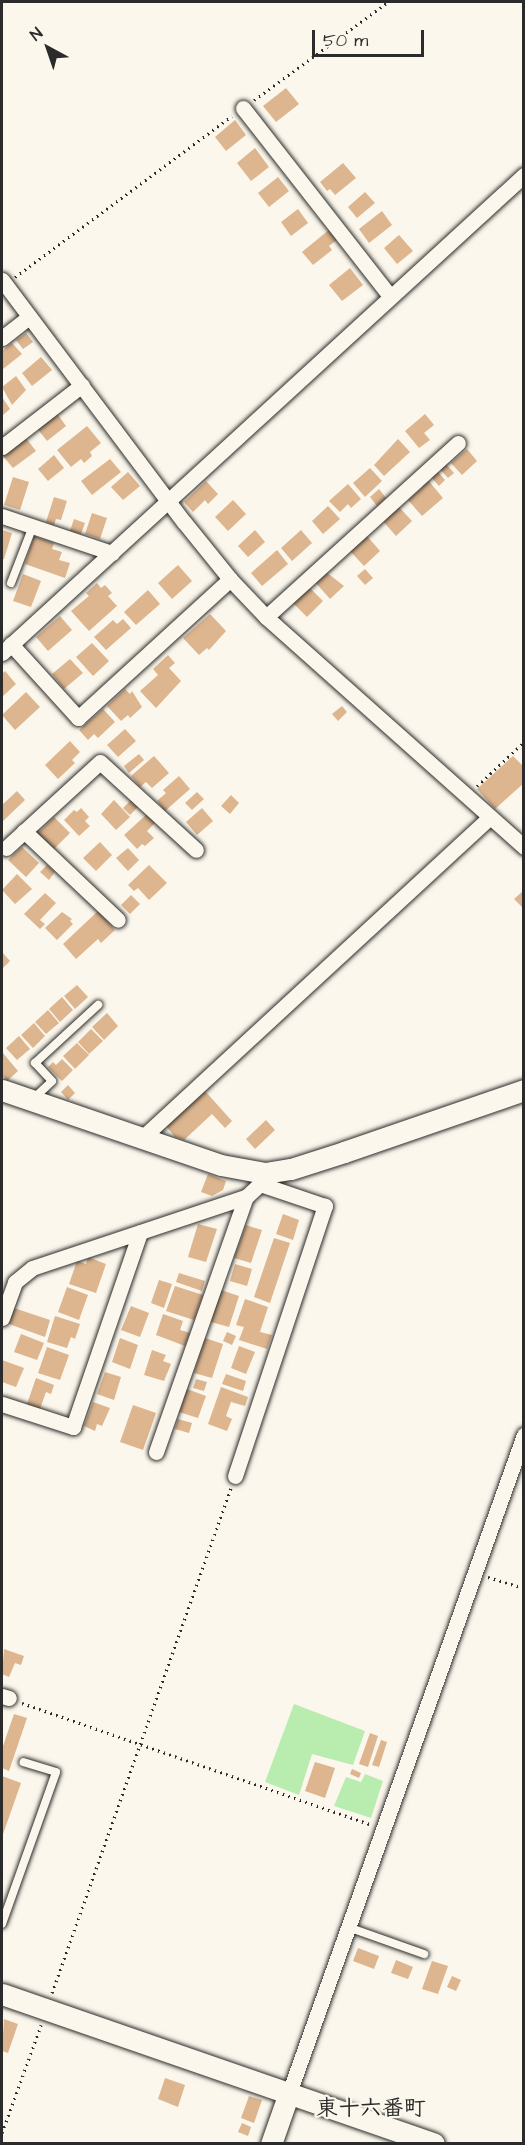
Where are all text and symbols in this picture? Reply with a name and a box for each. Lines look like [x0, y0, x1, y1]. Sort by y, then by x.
north arrow [18, 18, 78, 78]
scale bar [315, 18, 428, 56]
text: N [26, 23, 47, 46]
text: 50 m [323, 28, 368, 53]
district label: 東十六番町 [316, 2096, 426, 2122]

